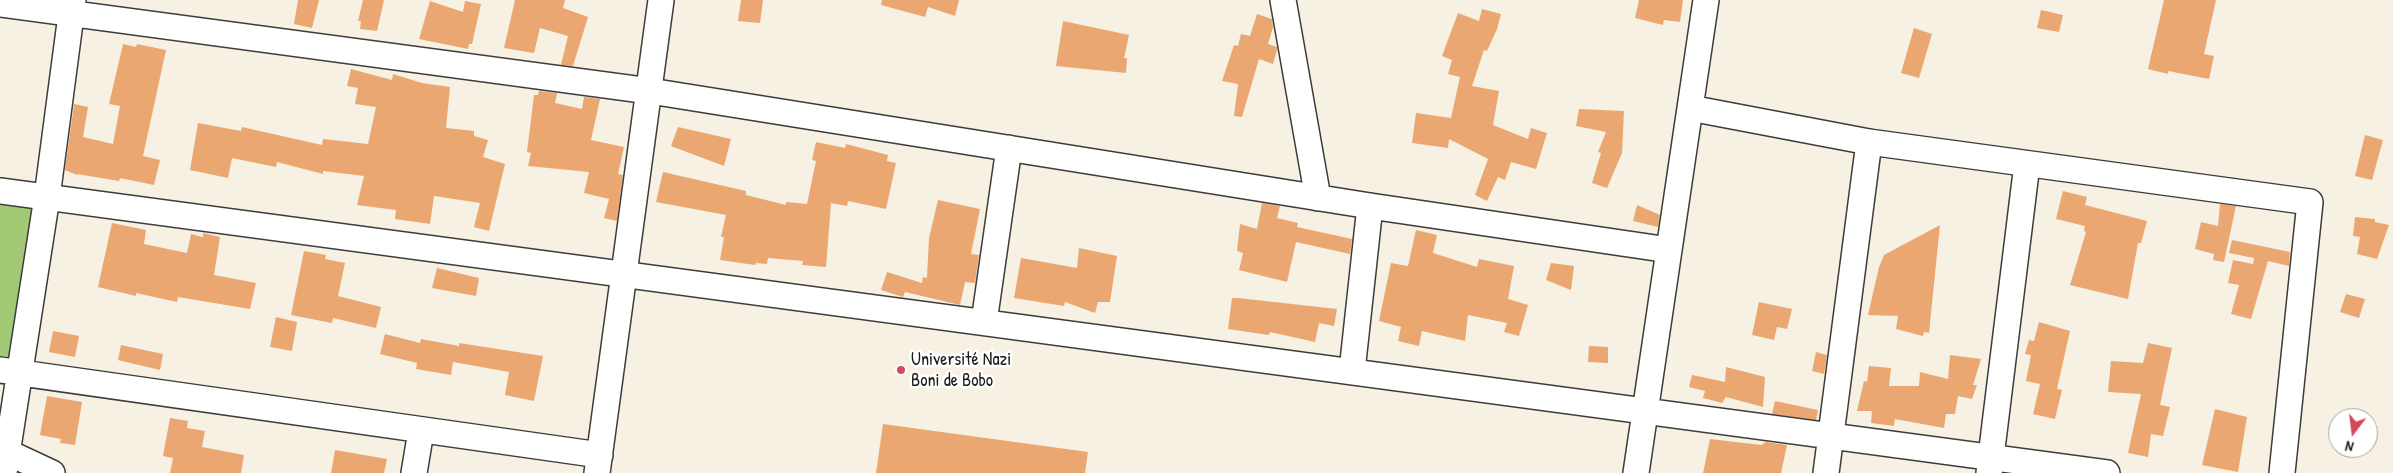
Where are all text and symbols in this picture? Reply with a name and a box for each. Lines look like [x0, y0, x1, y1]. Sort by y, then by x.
place label: Université Nazi Boni de Bobo [911, 349, 1011, 392]
marker: Université Nazi Boni de Bobo [895, 364, 907, 376]
north arrow [2328, 408, 2378, 458]
text: N [2343, 437, 2355, 457]

